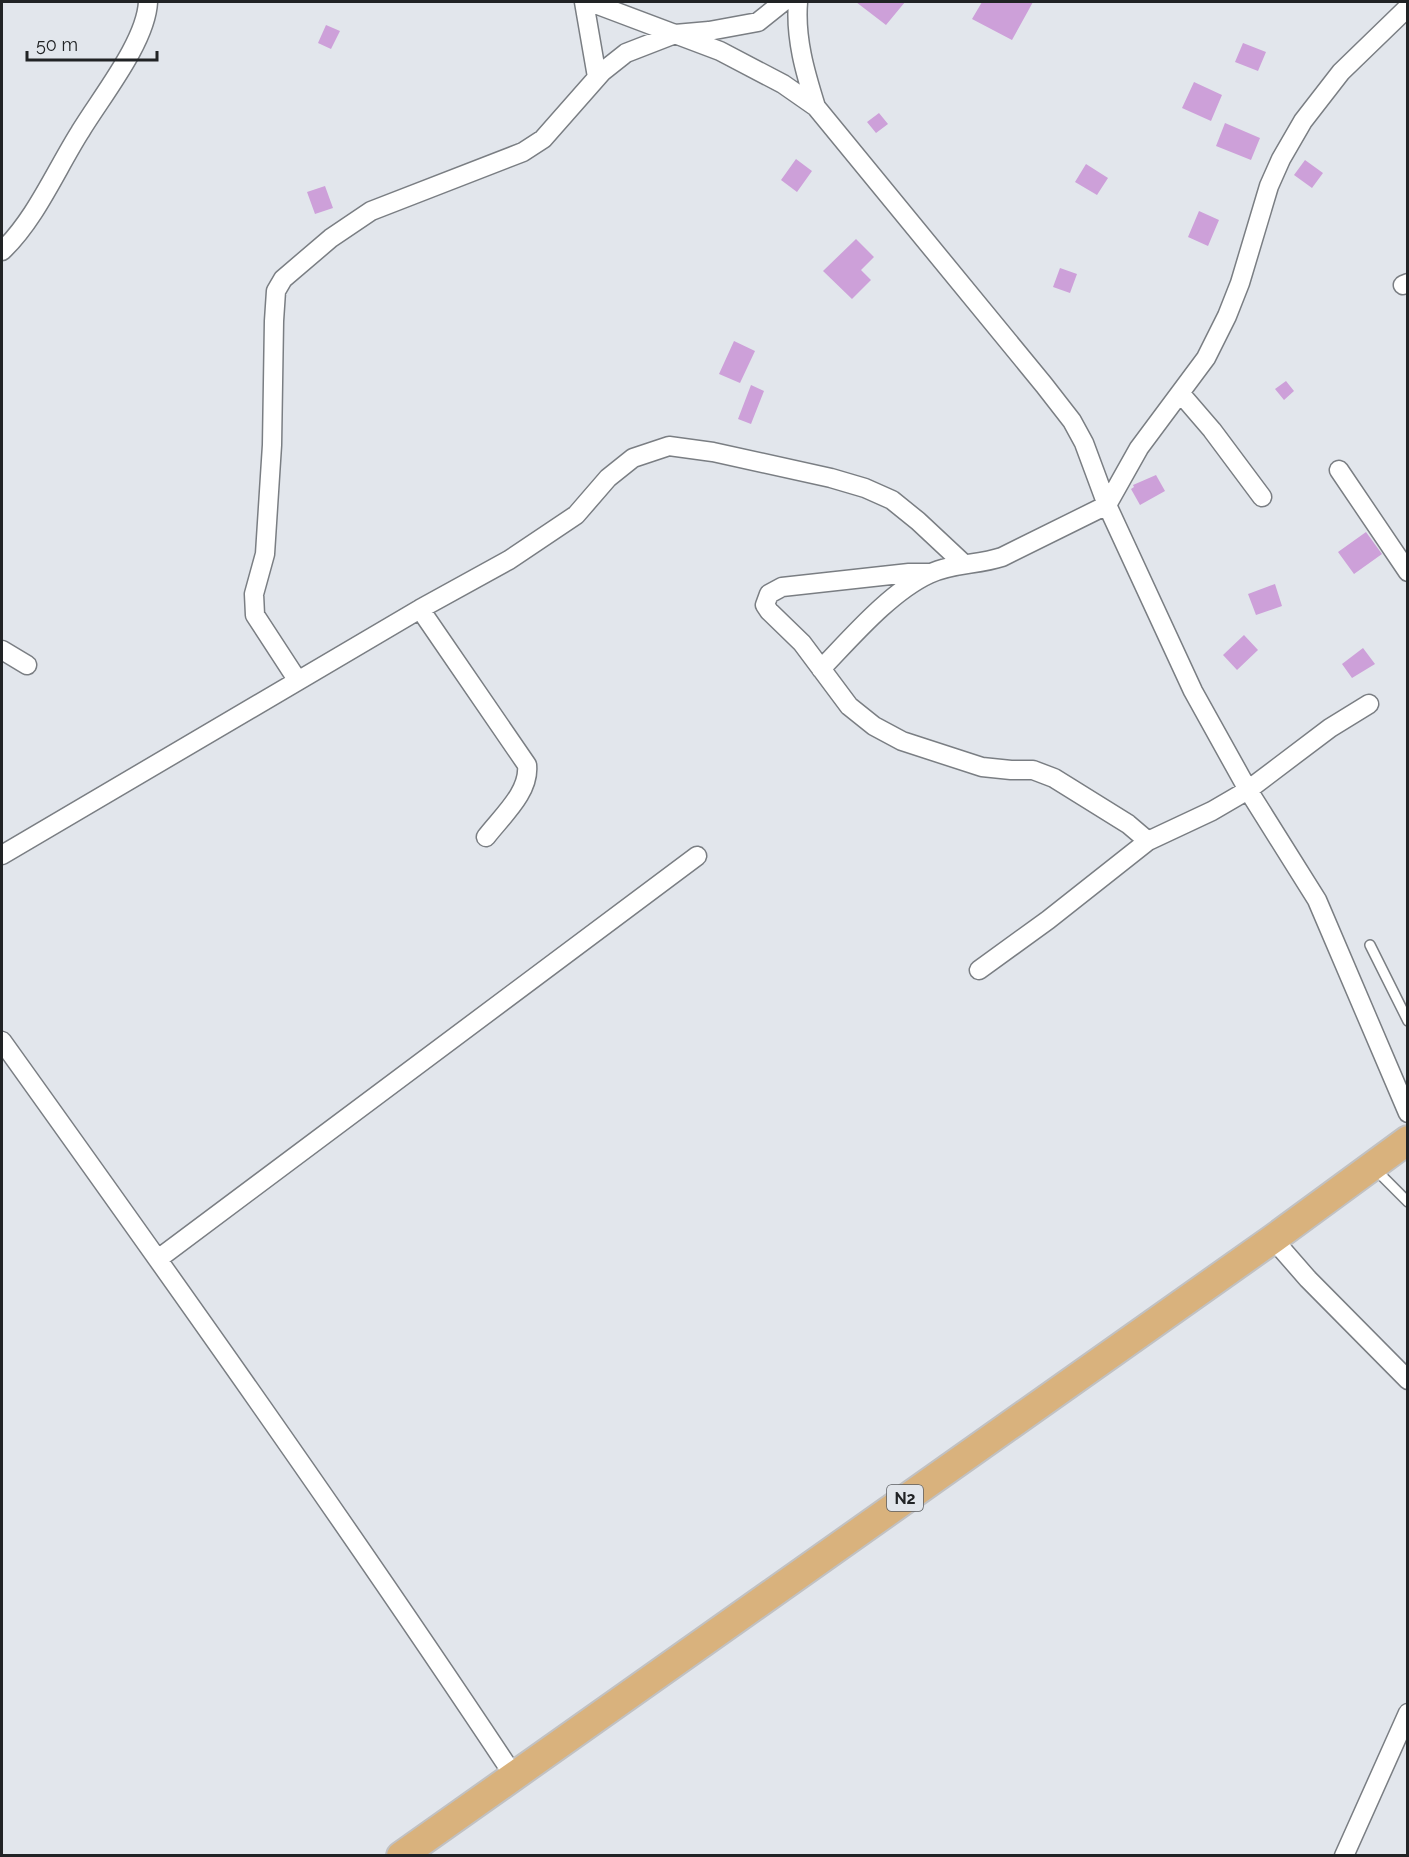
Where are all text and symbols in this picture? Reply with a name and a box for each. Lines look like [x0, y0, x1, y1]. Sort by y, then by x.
scale bar [27, 24, 158, 62]
text: 50 m [36, 34, 78, 55]
road number: N2 [887, 1485, 923, 1511]

